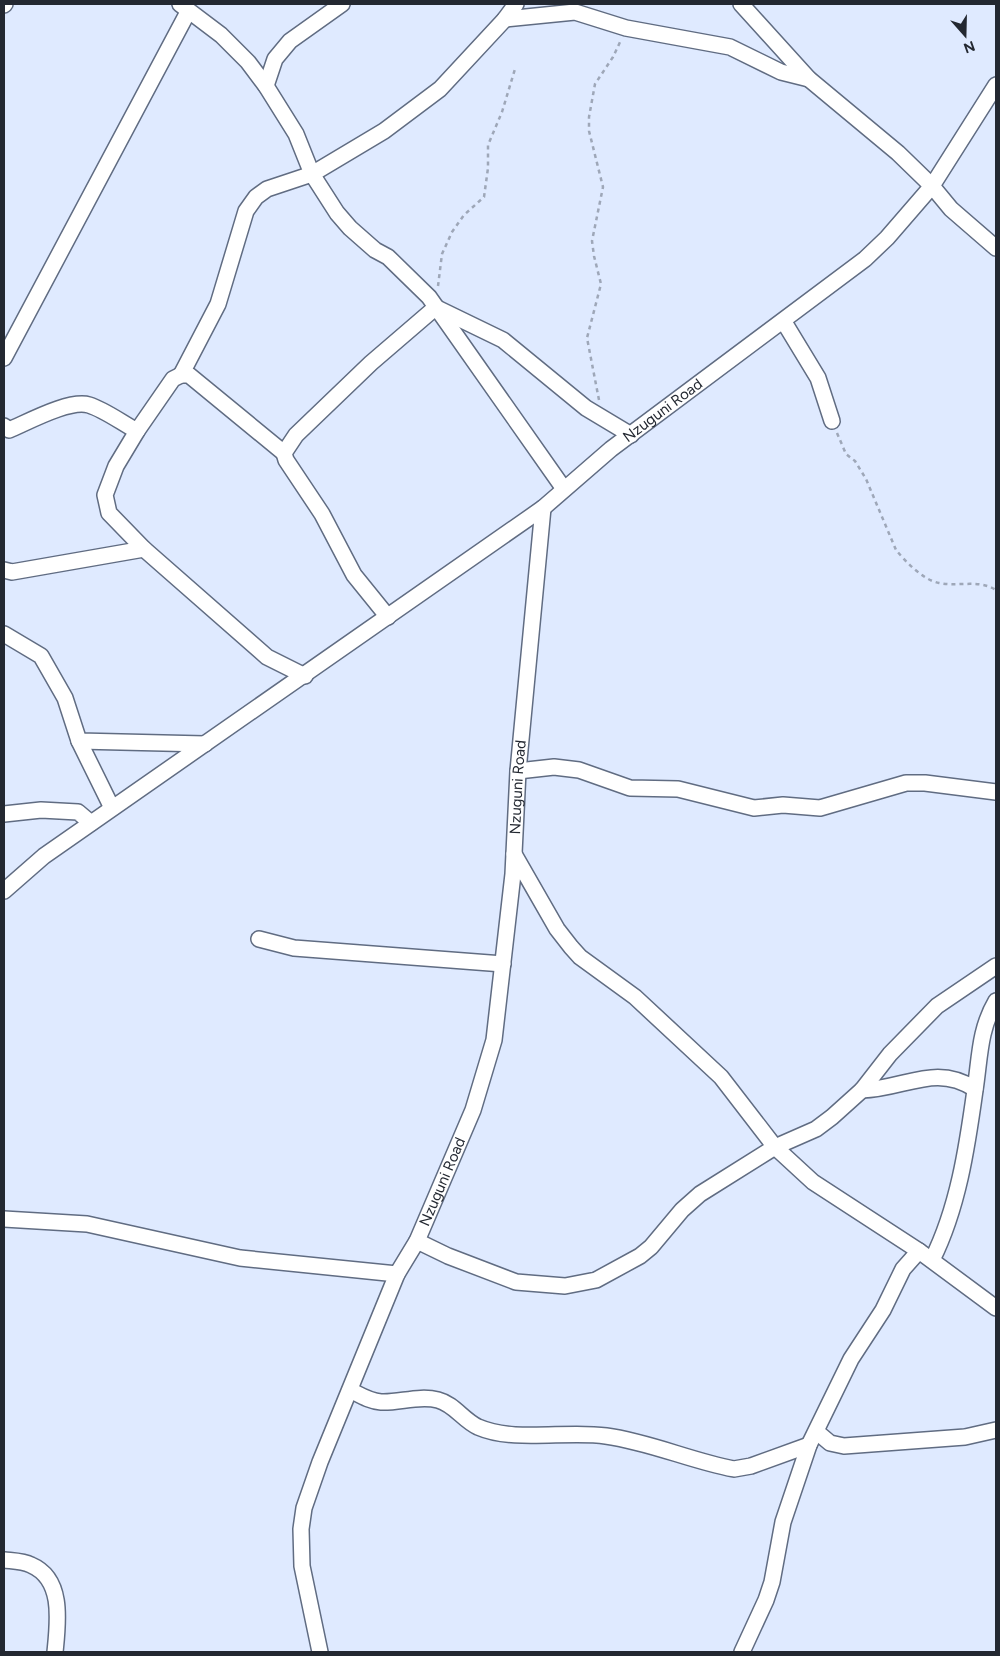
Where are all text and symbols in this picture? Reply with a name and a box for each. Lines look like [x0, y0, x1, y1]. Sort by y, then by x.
north arrow [940, 10, 990, 60]
text: N [961, 37, 977, 57]
street label: Nzuguni Road [619, 375, 706, 446]
street label: Nzuguni Road [506, 739, 530, 835]
street label: Nzuguni Road [415, 1135, 469, 1229]

